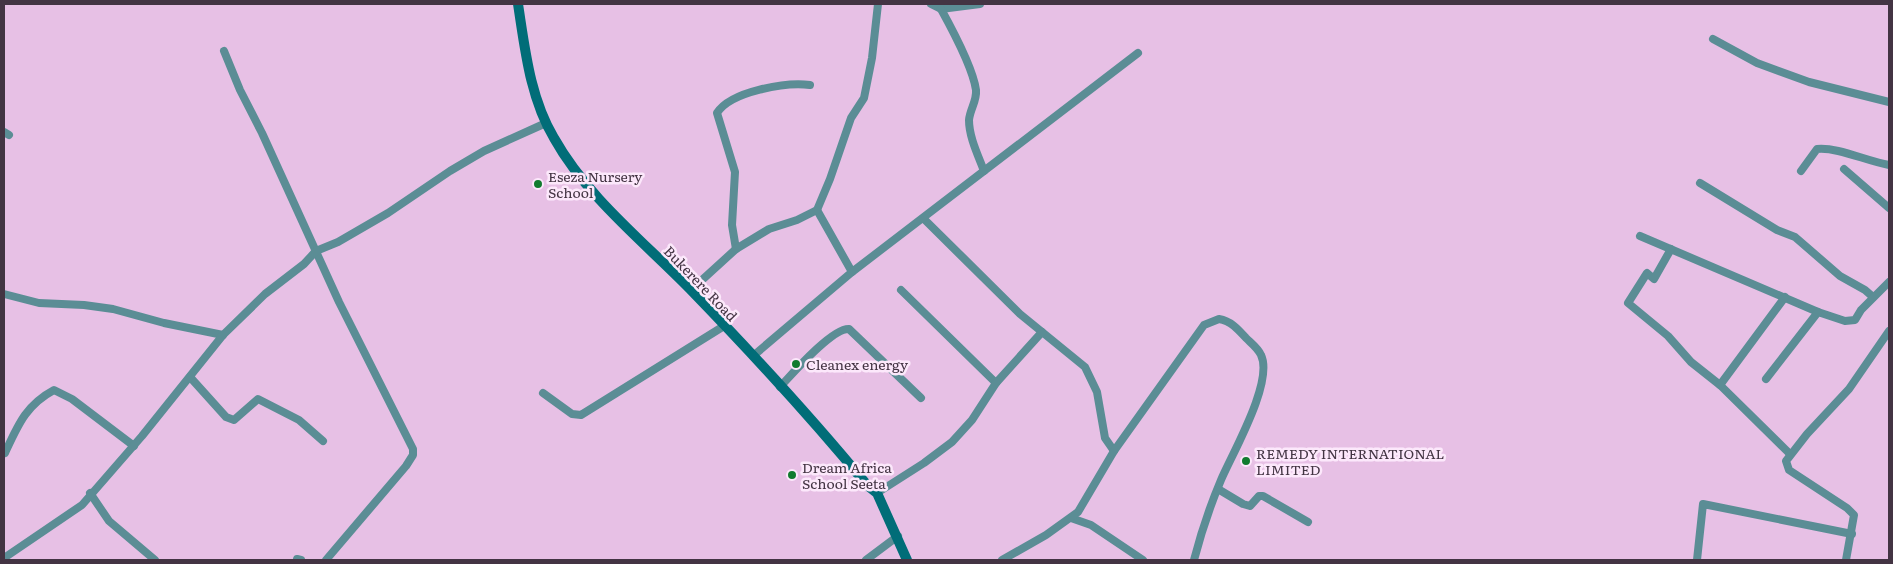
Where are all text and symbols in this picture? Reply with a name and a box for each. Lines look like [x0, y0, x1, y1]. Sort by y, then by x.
place label: Eseza Nursery School [548, 166, 643, 202]
marker: Eseza Nursery School [532, 178, 544, 190]
street label: Bukerere Road [660, 241, 742, 325]
place label: Cleanex energy [806, 354, 909, 374]
marker: Cleanex energy [790, 358, 802, 370]
place label: REMEDY INTERNATIONAL LIMITED [1256, 443, 1445, 479]
marker: REMEDY INTERNATIONAL LIMITED [1240, 455, 1252, 467]
place label: Dream Africa School Seeta [802, 457, 892, 493]
marker: Dream Africa School Seeta [786, 469, 798, 481]

